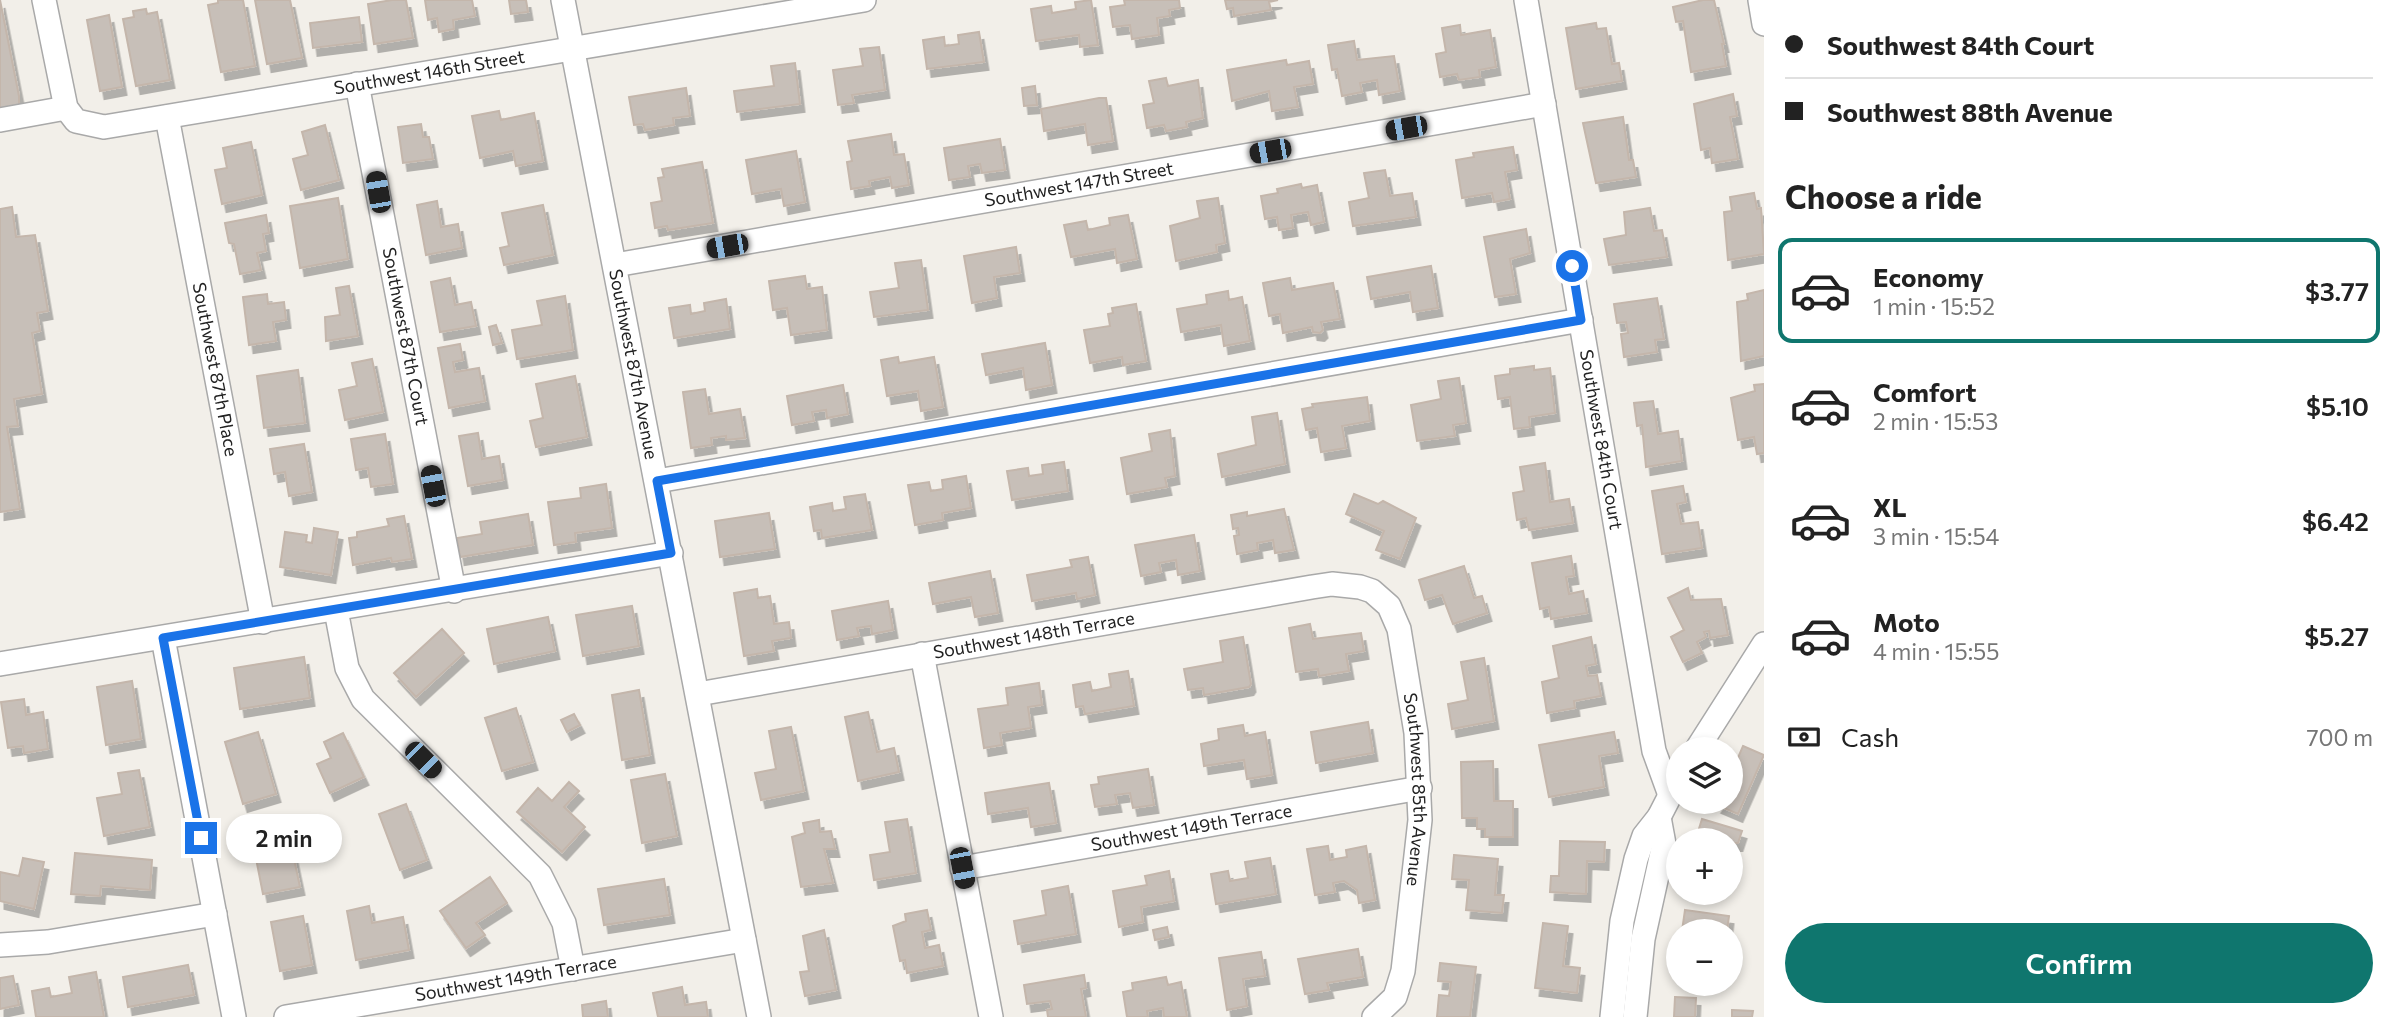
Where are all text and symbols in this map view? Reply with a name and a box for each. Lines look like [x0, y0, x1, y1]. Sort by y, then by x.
text: Southwest 84th Court [1827, 29, 2094, 60]
street label: Southwest 146th Street [332, 45, 526, 98]
text: Southwest 88th Avenue [1827, 96, 2113, 127]
car [1384, 114, 1429, 142]
car [1248, 137, 1293, 165]
street label: Southwest 147th Street [983, 156, 1175, 211]
car [365, 169, 392, 215]
text: Choose a ride [1785, 176, 1982, 216]
car [705, 232, 750, 260]
street label: Southwest 87th Court [378, 245, 434, 427]
route start [1556, 250, 1588, 282]
icon: car [1789, 259, 1852, 322]
text: Economy [1873, 261, 1984, 292]
street label: Southwest 87th Avenue [605, 267, 663, 461]
text: $3.77 [2305, 275, 2369, 306]
street label: Southwest 87th Place [189, 280, 243, 458]
text: 1 min · 15:52 [1873, 292, 1995, 320]
street label: Southwest 84th Court [1576, 348, 1628, 531]
icon: car [1789, 374, 1852, 437]
text: Comfort [1873, 376, 1976, 407]
text: $5.10 [2306, 390, 2369, 421]
text: 2 min · 15:53 [1873, 407, 1998, 435]
car [419, 463, 448, 509]
icon: car [1789, 489, 1852, 552]
text: XL [1873, 491, 1907, 522]
text: $6.42 [2302, 505, 2369, 536]
text: 3 min · 15:54 [1873, 522, 1999, 550]
icon: car [1789, 604, 1852, 667]
street label: Southwest 148th Terrace [931, 606, 1136, 663]
text: Moto [1873, 606, 1940, 637]
text: $5.27 [2304, 620, 2369, 651]
text: 4 min · 15:55 [1873, 637, 2000, 665]
street label: Southwest 85th Avenue [1400, 691, 1432, 887]
icon: cash [1785, 718, 1823, 756]
text: Cash [1841, 721, 1899, 752]
text: 700 m [2306, 723, 2373, 751]
map controls [1666, 737, 1743, 996]
button: layers [1666, 737, 1743, 814]
car [401, 738, 446, 782]
street label: Southwest 149th Terrace [1089, 799, 1294, 855]
callout: 2 min [226, 814, 341, 862]
route end [185, 822, 217, 854]
text: 2 min [256, 824, 312, 852]
button: + [1666, 828, 1743, 905]
car [948, 845, 977, 891]
button: − [1666, 919, 1743, 996]
button: Confirm [1785, 923, 2373, 1003]
street label: Southwest 149th Terrace [413, 950, 618, 1005]

